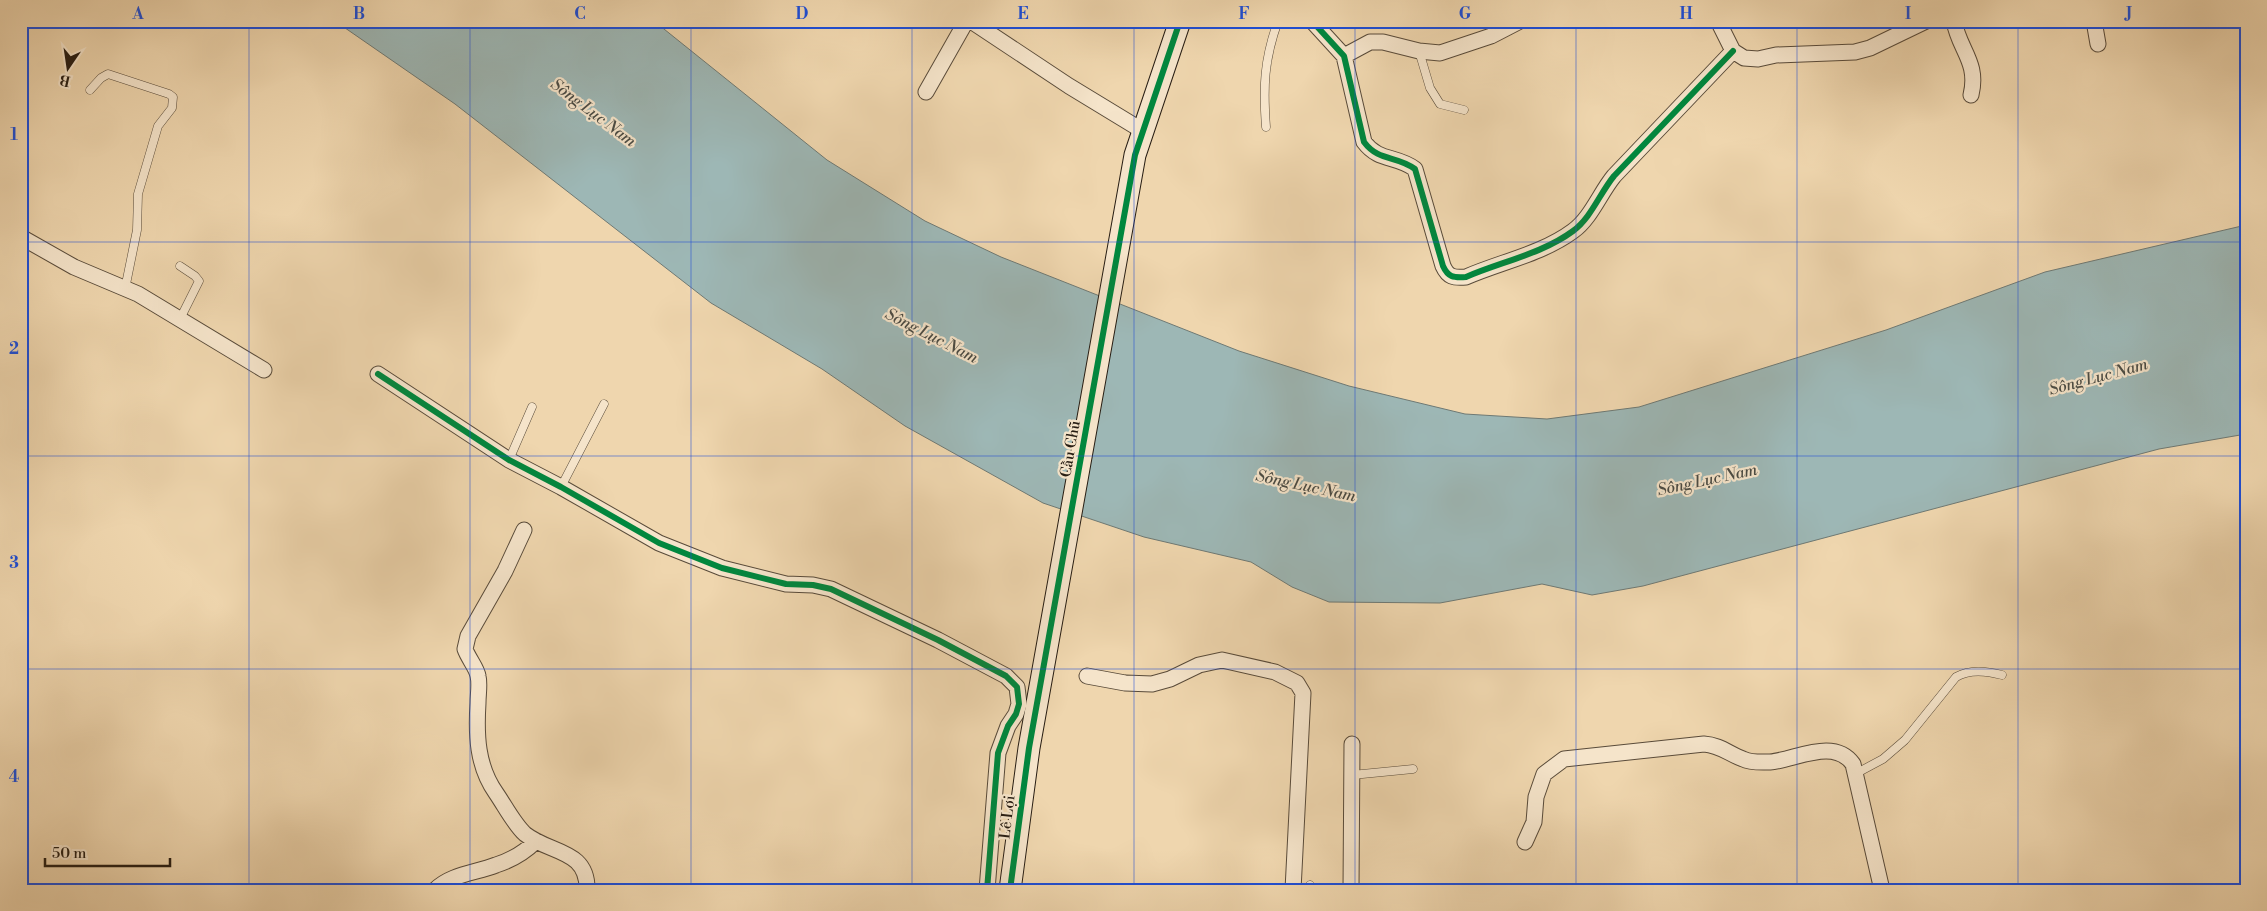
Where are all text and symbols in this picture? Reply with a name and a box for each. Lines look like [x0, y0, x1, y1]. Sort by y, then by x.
text: A [131, 4, 144, 24]
text: B [353, 4, 365, 24]
text: C [574, 4, 586, 24]
text: D [796, 4, 809, 24]
text: E [1017, 4, 1029, 24]
text: F [1238, 4, 1250, 24]
text: G [1459, 4, 1472, 24]
text: H [1679, 4, 1693, 24]
text: I [1905, 4, 1911, 24]
text: J [2124, 4, 2132, 24]
north arrow [42, 42, 92, 92]
text: B [58, 70, 72, 90]
water label: Sông Lục Nam [547, 74, 641, 152]
text: 1 [10, 125, 18, 145]
water label: Sông Lục Nam [882, 304, 982, 368]
text: 2 [9, 339, 19, 359]
water label: Sông Lục Nam [2047, 354, 2151, 400]
street label: Cầu Chũ [1056, 419, 1085, 479]
water label: Sông Lục Nam [1655, 459, 1760, 500]
water label: Sông Lục Nam [1254, 466, 1359, 507]
text: 3 [9, 553, 19, 573]
text: 4 [9, 767, 20, 787]
street label: Lê Lợi [995, 794, 1020, 840]
scale bar [45, 836, 170, 868]
text: 50 m [52, 844, 86, 863]

